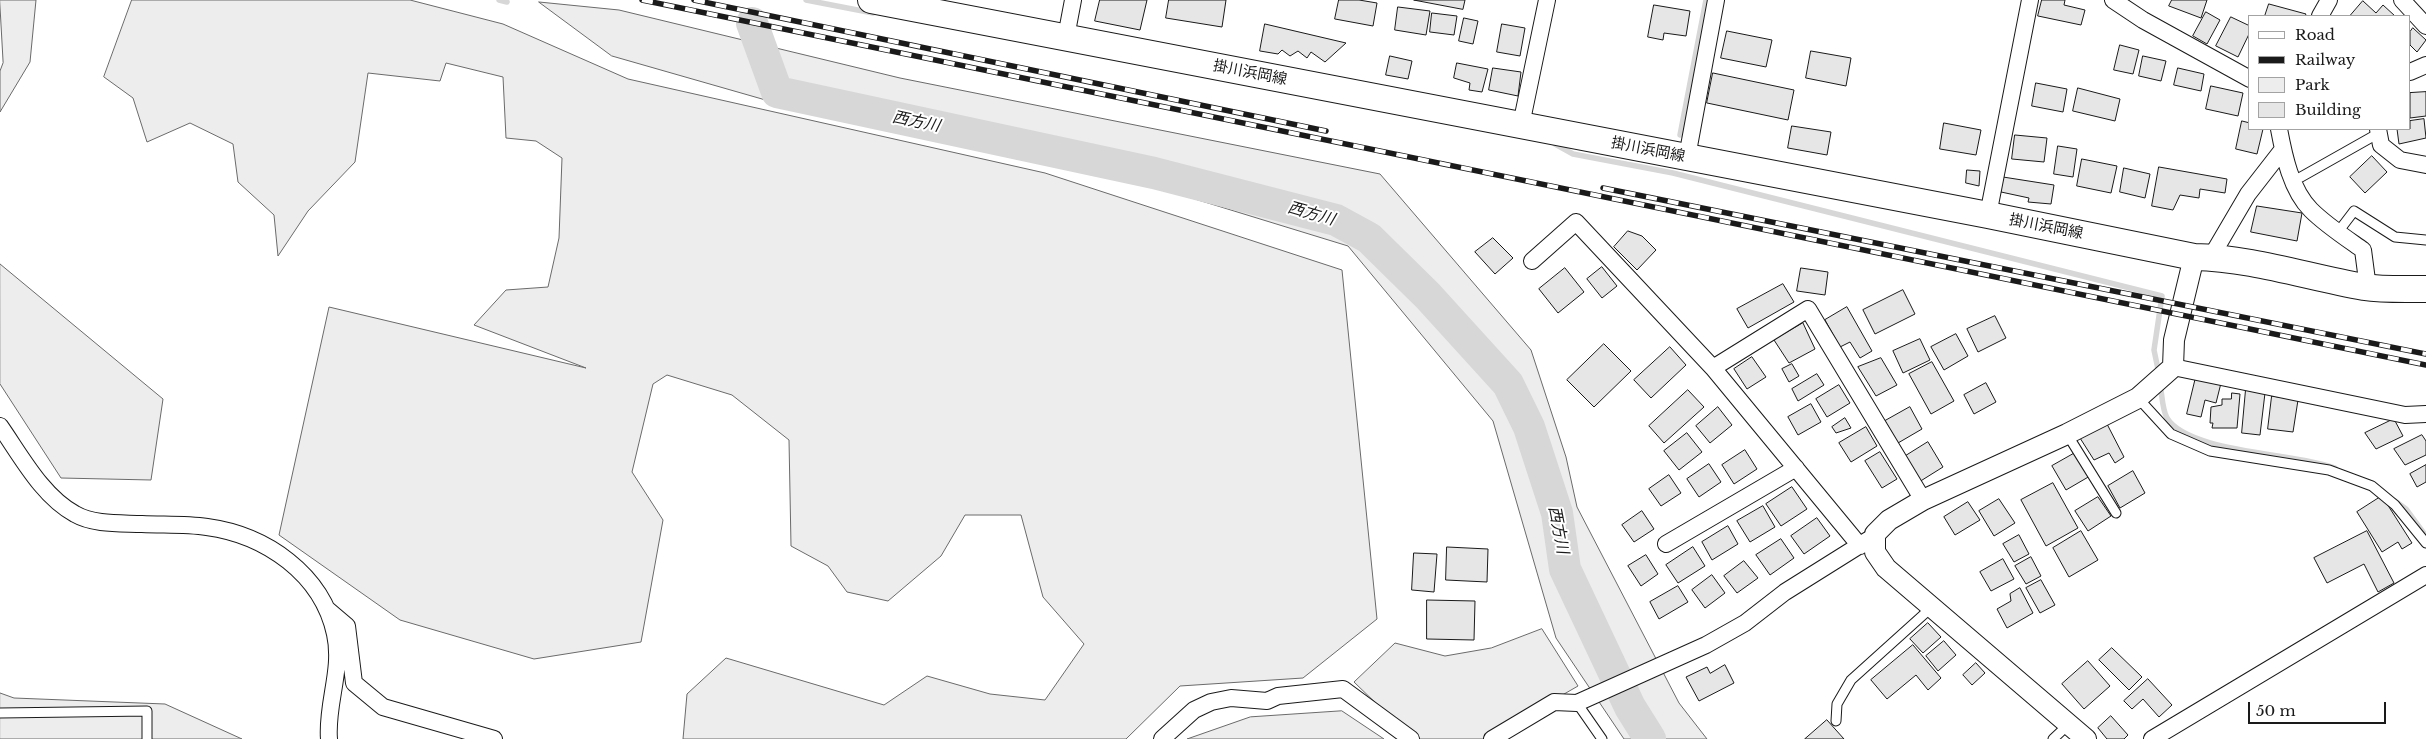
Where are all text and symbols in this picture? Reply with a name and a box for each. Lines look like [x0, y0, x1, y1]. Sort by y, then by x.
legend [2248, 15, 2411, 130]
text: Road [2295, 25, 2335, 44]
text: Railway [2295, 50, 2355, 69]
street label: 掛川浜岡線 [1211, 57, 1289, 89]
text: Park [2295, 75, 2330, 94]
text: Building [2295, 100, 2361, 119]
water label: 西方川 [891, 108, 941, 136]
street label: 掛川浜岡線 [1609, 134, 1687, 166]
water label: 西方川 [1285, 198, 1337, 230]
street label: 掛川浜岡線 [2007, 211, 2085, 243]
water label: 西方川 [1544, 505, 1572, 555]
scale bar [2251, 692, 2388, 724]
text: 50 m [2256, 701, 2296, 720]

